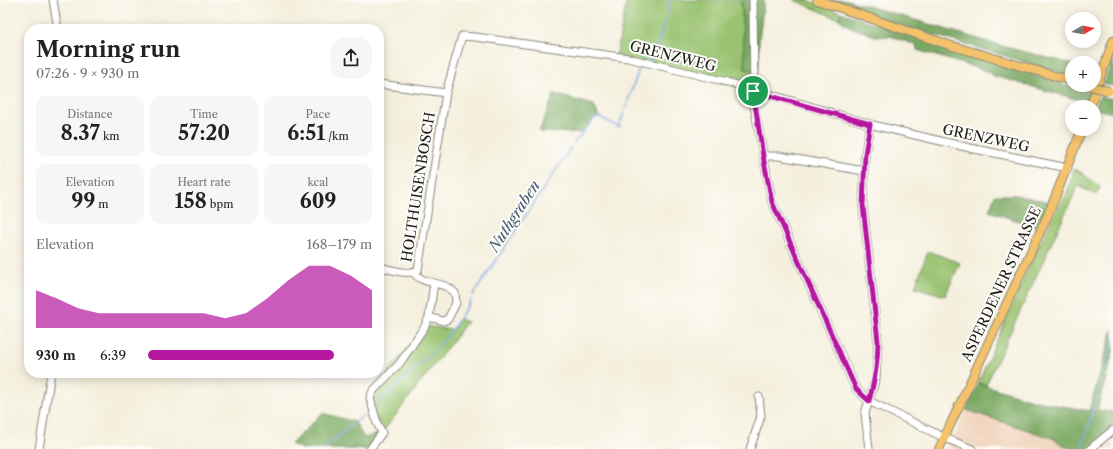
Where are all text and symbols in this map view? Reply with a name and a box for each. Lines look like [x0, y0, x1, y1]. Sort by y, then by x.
north arrow [1065, 12, 1101, 48]
map controls [1065, 12, 1101, 136]
text: Morning run [36, 36, 180, 63]
button: share [330, 37, 372, 79]
street label: GRENZWEG [628, 37, 718, 75]
button: + [1065, 56, 1101, 92]
text: 07:26 · 9 × 930 m [36, 65, 139, 81]
pin [736, 74, 770, 108]
icon: arrive [742, 80, 764, 102]
button: − [1065, 100, 1101, 136]
text: Distance [67, 107, 113, 121]
text: Time [190, 107, 218, 121]
text: Pace [306, 107, 330, 121]
street label: HOLTHUISENBOSCH [397, 111, 439, 263]
street label: GRENZWEG [941, 120, 1031, 156]
text: 8.37 [60, 121, 100, 145]
text: 57:20 [178, 121, 230, 145]
text: 6:51 [287, 121, 325, 145]
text: km [100, 129, 120, 143]
text: /km [325, 129, 349, 143]
text: Elevation [65, 175, 115, 189]
text: Heart rate [177, 175, 231, 189]
text: kcal [308, 175, 328, 189]
water label: Nuthgraben [483, 177, 544, 256]
text: 99 [71, 189, 95, 213]
text: 158 [175, 189, 207, 213]
text: 609 [300, 189, 336, 213]
text: m [95, 197, 109, 211]
text: bpm [207, 197, 233, 211]
street label: ASPERDENER STRASSE [957, 204, 1045, 365]
text: Elevation [36, 236, 94, 252]
text: 168–179 m [307, 236, 372, 252]
text: 930 m [36, 347, 76, 363]
text: 6:39 [100, 347, 126, 363]

